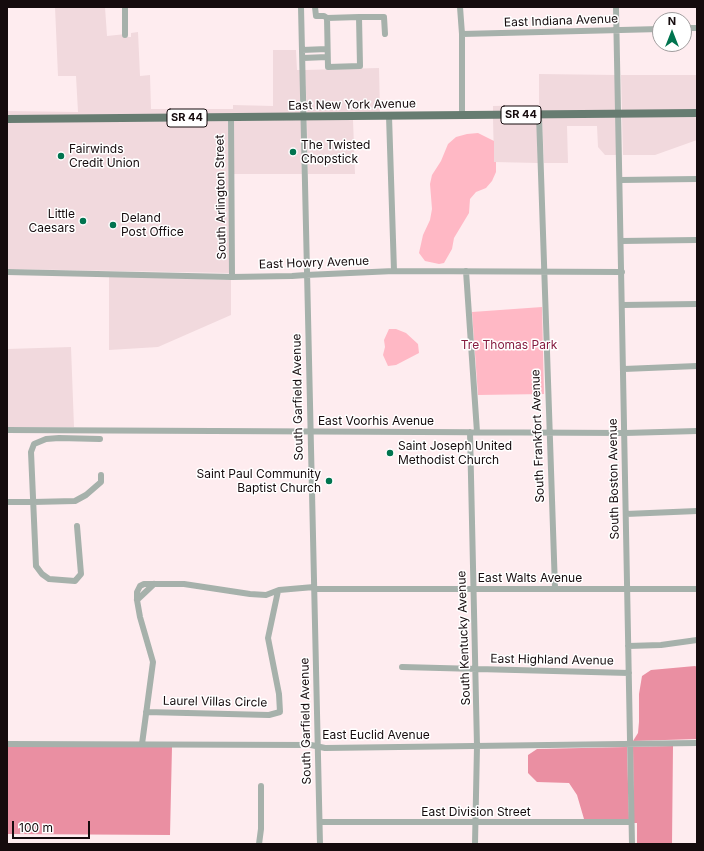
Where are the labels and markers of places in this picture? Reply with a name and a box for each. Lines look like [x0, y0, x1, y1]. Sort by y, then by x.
place label: The Twisted Chopstick [301, 138, 370, 166]
place label: Fairwinds Credit Union [69, 142, 140, 170]
marker: The Twisted Chopstick [288, 147, 298, 157]
marker: Fairwinds Credit Union [56, 151, 66, 161]
place label: Little Caesars [29, 207, 75, 235]
place label: Deland Post Office [121, 211, 184, 239]
marker: Little Caesars [78, 216, 88, 226]
marker: Deland Post Office [108, 220, 118, 230]
place label: Saint Joseph United Methodist Church [398, 439, 512, 467]
marker: Saint Joseph United Methodist Church [385, 448, 395, 458]
place label: Saint Paul Community Baptist Church [197, 467, 321, 495]
marker: Saint Paul Community Baptist Church [324, 476, 334, 486]

